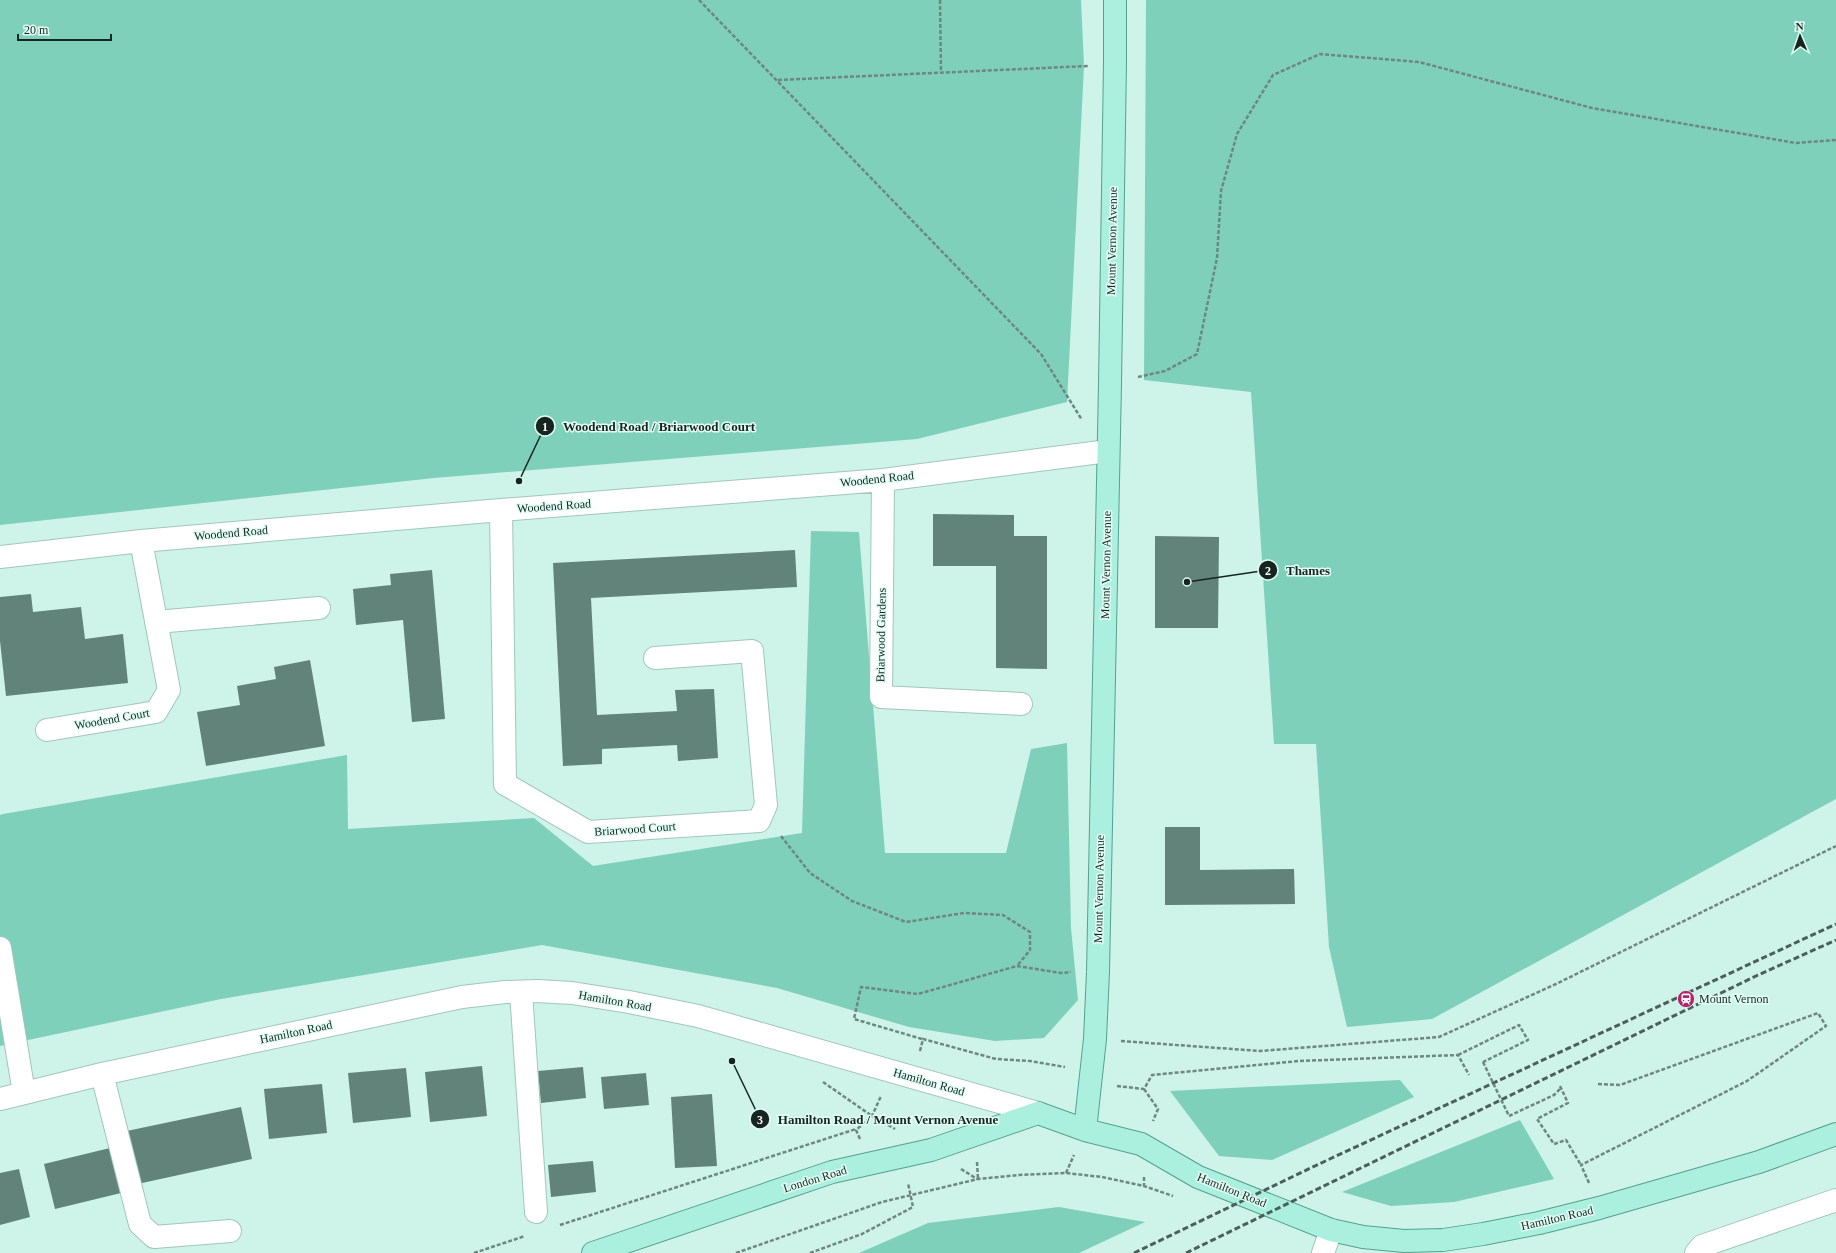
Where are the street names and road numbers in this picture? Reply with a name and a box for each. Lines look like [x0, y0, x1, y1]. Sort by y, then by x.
street label: Mount Vernon Avenue [1104, 187, 1120, 295]
street label: Woodend Road [839, 468, 915, 490]
street label: Woodend Road [517, 496, 591, 516]
street label: Mount Vernon Avenue [1098, 511, 1114, 619]
street label: Woodend Road [194, 523, 268, 543]
street label: Briarwood Gardens [873, 587, 889, 682]
street label: Woodend Court [73, 705, 151, 732]
street label: Briarwood Court [594, 819, 677, 839]
street label: Mount Vernon Avenue [1091, 835, 1107, 943]
street label: Hamilton Road [578, 988, 652, 1014]
street label: Hamilton Road [259, 1017, 333, 1047]
street label: Hamilton Road [892, 1065, 966, 1099]
street label: London Road [782, 1163, 848, 1195]
street label: Hamilton Road [1195, 1170, 1269, 1210]
street label: Hamilton Road [1520, 1203, 1594, 1233]

